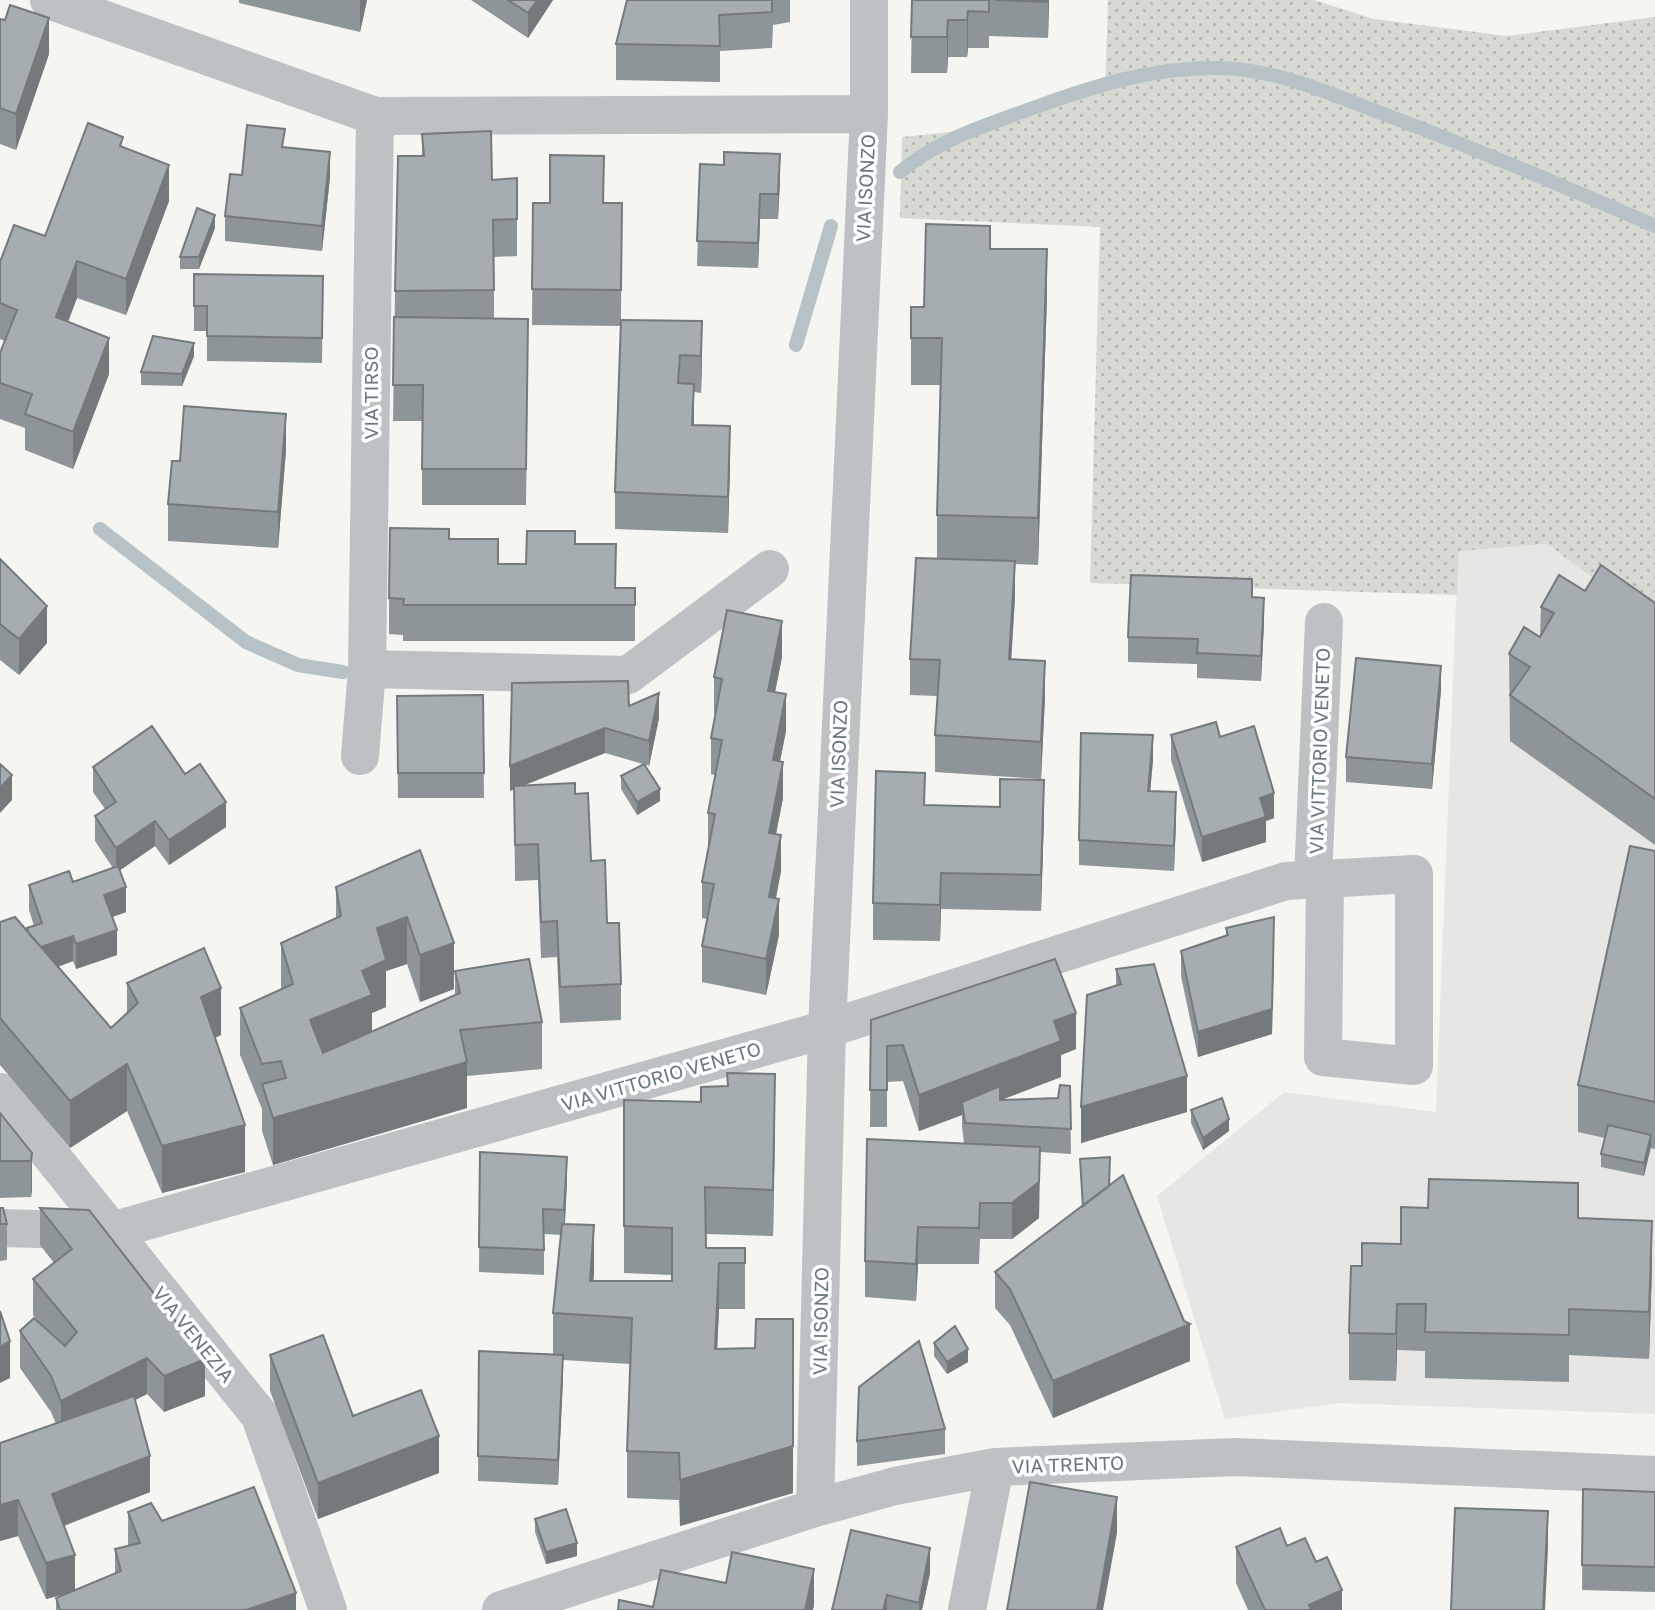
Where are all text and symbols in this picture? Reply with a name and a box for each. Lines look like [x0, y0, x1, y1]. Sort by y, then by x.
street label: VIA ISONZO [851, 133, 879, 243]
street label: VIA TIRSO [359, 346, 382, 440]
street label: VIA VITTORIO VENETO [1304, 647, 1334, 855]
street label: VIA ISONZO [825, 700, 851, 808]
street label: VIA VITTORIO VENETO [559, 1036, 763, 1116]
street label: VIA ISONZO [808, 1267, 832, 1375]
street label: VIA VENEZIA [148, 1281, 240, 1387]
street label: VIA TRENTO [1011, 1451, 1125, 1477]

